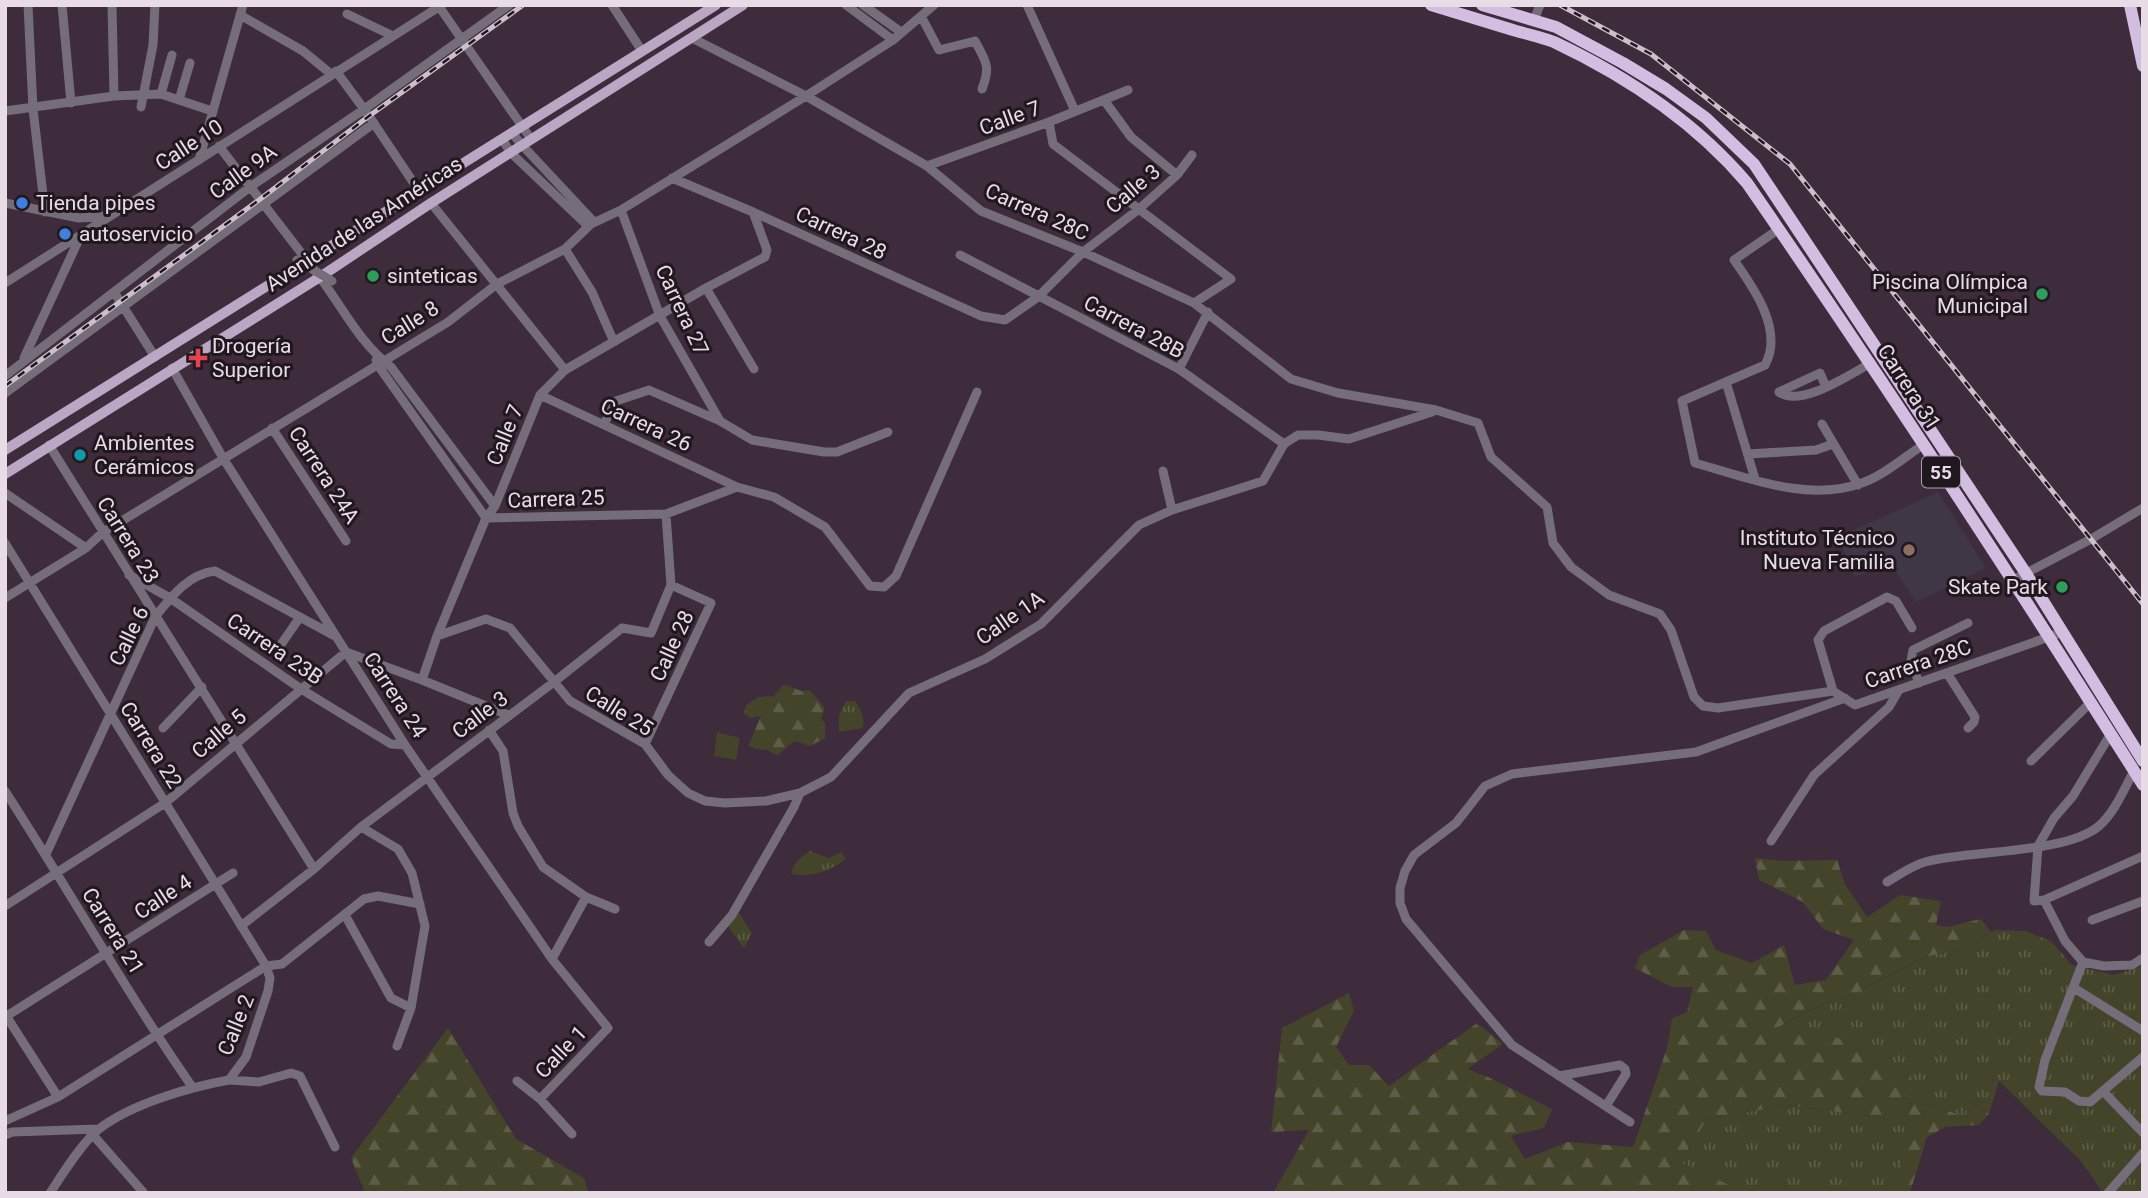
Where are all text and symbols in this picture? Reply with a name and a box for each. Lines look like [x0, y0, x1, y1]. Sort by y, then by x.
street label: Calle 7 [976, 96, 1044, 140]
street label: Calle 10 [151, 114, 227, 176]
street label: Calle 9A [205, 139, 282, 204]
street label: Avenida de las Américas [261, 152, 467, 296]
street label: Calle 3 [1101, 159, 1165, 219]
street label: Carrera 28C [981, 178, 1093, 246]
place label: Tienda pipes [36, 191, 156, 215]
marker: Tienda pipes [14, 195, 30, 211]
street label: Carrera 28 [792, 202, 890, 264]
place label: autoservicio [79, 222, 193, 246]
marker: autoservicio [57, 226, 73, 242]
street label: Carrera 27 [651, 261, 713, 359]
place label: sinteticas [387, 264, 478, 288]
marker: sinteticas [365, 268, 381, 284]
place label: Piscina Olímpica Municipal [1872, 270, 2028, 318]
marker: Piscina Olímpica Municipal [2034, 286, 2050, 302]
street label: Carrera 28B [1080, 291, 1188, 363]
street label: Calle 8 [377, 296, 443, 350]
place label: Drogería Superior [212, 334, 291, 382]
street label: Carrera 31 [1872, 340, 1946, 434]
marker: Drogería Superior [190, 350, 206, 366]
street label: Carrera 26 [597, 394, 695, 456]
street label: Calle 7 [482, 401, 528, 469]
street label: Carrera 24A [284, 422, 364, 528]
place label: Ambientes Cerámicos [94, 431, 195, 479]
marker: Ambientes Cerámicos [72, 447, 88, 463]
road number: 55 [1922, 457, 1960, 488]
street label: Carrera 25 [507, 485, 605, 513]
street label: Carrera 23 [92, 492, 164, 588]
place label: Instituto Técnico Nueva Familia [1740, 526, 1895, 574]
marker: Instituto Técnico Nueva Familia [1901, 542, 1917, 558]
place label: Skate Park [1948, 575, 2048, 599]
marker: Skate Park [2054, 579, 2070, 595]
street label: Calle 1A [972, 586, 1049, 650]
street label: Calle 6 [104, 602, 154, 670]
street label: Calle 28 [645, 607, 699, 685]
street label: Carrera 23B [223, 608, 327, 690]
street label: Carrera 28C [1862, 635, 1974, 693]
street label: Carrera 24 [358, 648, 432, 742]
street label: Calle 25 [581, 681, 657, 741]
street label: Calle 3 [447, 686, 513, 744]
street label: Carrera 22 [115, 697, 187, 793]
street label: Calle 5 [187, 704, 251, 764]
street label: Calle 4 [130, 870, 196, 924]
street label: Carrera 21 [77, 883, 149, 979]
street label: Calle 2 [213, 991, 259, 1059]
street label: Calle 1 [530, 1021, 592, 1083]

